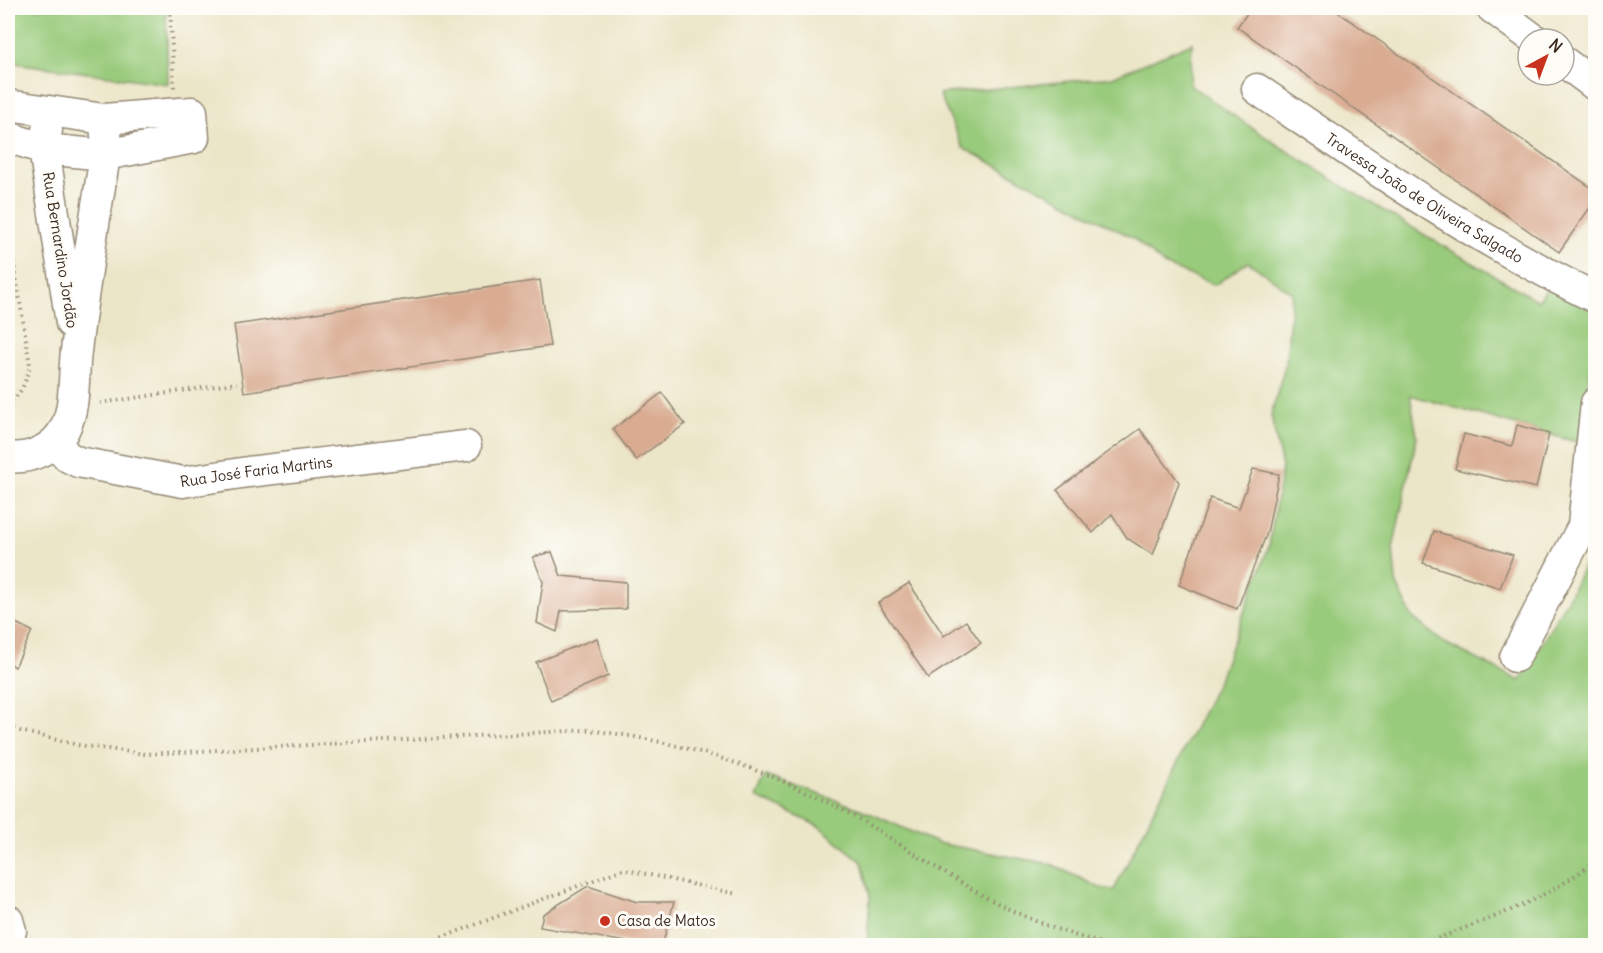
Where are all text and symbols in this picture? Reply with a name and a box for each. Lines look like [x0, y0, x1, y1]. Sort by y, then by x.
north arrow [1516, 27, 1576, 87]
text: N [1545, 35, 1567, 57]
street label: Travessa João de Oliveira Salgado [1322, 129, 1526, 267]
street label: Rua Bernardino Jordão [39, 170, 82, 329]
street label: Rua José Faria Martins [179, 452, 334, 491]
place label: Casa de Matos [617, 911, 716, 930]
marker: Casa de Matos [598, 914, 612, 928]

